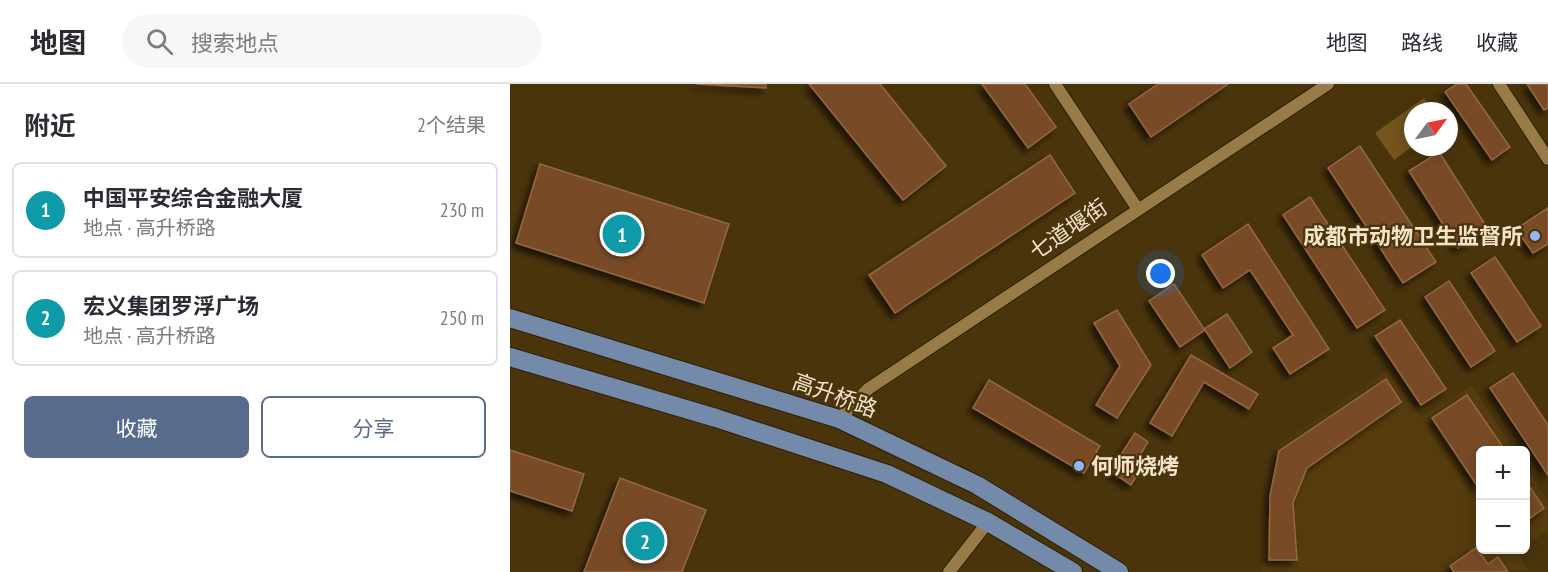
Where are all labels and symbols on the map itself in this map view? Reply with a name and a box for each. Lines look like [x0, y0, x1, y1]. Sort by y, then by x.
north arrow [1404, 102, 1458, 156]
street label: 七道堰街 [1024, 193, 1112, 265]
pin: 1 [602, 212, 642, 256]
place label: 成都市动物卫生监督所 [1303, 222, 1523, 250]
marker: 成都市动物卫生监督所 [1528, 229, 1542, 243]
your location [1146, 259, 1175, 288]
street label: 高升桥路 [789, 367, 881, 423]
place label: 何师烧烤 [1091, 452, 1179, 480]
marker: 何师烧烤 [1072, 459, 1086, 473]
pin: 2 [626, 518, 664, 564]

